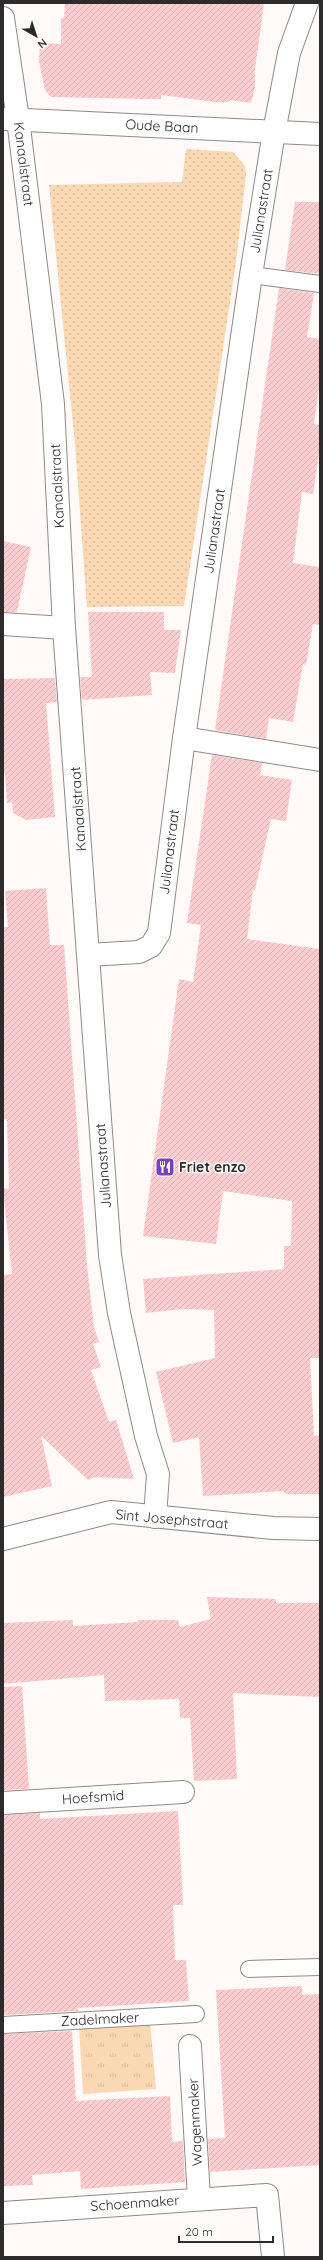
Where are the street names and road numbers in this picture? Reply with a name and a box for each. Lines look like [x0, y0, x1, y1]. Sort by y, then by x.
street label: Oude Baan [125, 115, 199, 137]
street label: Kanaalstraat [10, 121, 38, 207]
street label: Julianastraat [245, 167, 277, 255]
street label: Kanaalstraat [46, 443, 68, 529]
street label: Julianastraat [199, 487, 229, 575]
street label: Kanaalstraat [66, 766, 90, 852]
street label: Julianastraat [155, 808, 183, 896]
street label: Julianastraat [91, 1122, 115, 1209]
street label: Sint Josephstraat [115, 1505, 229, 1533]
street label: Hoefsmid [61, 1786, 125, 1808]
street label: Zadelmaker [60, 2008, 140, 2030]
street label: Wagenmaker [184, 2077, 206, 2166]
street label: Schoenmaker [90, 2191, 181, 2215]

